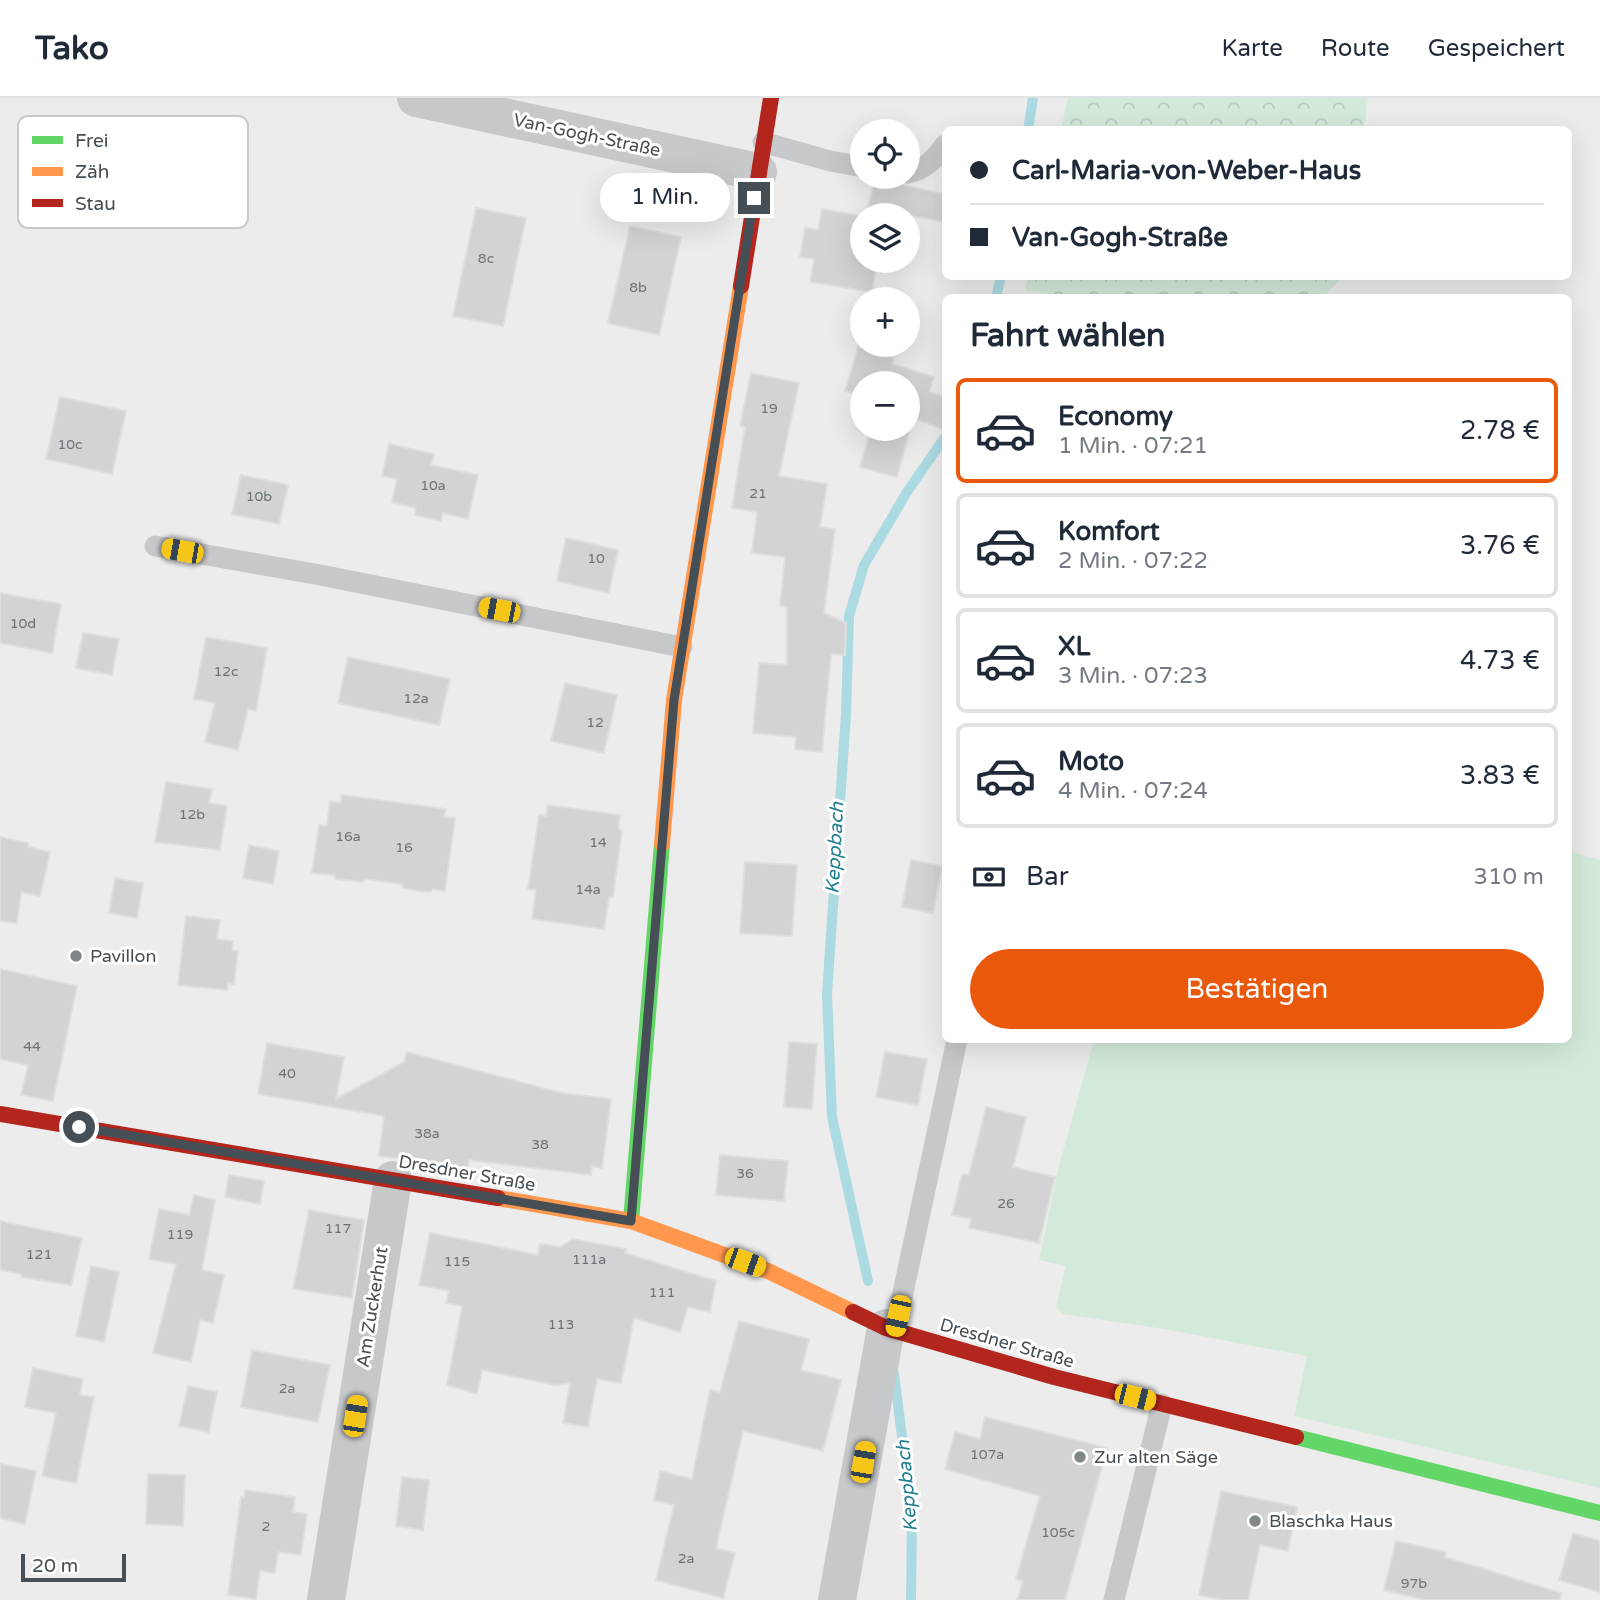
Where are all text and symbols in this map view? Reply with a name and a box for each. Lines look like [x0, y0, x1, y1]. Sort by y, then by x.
text: Tako [35, 29, 109, 68]
text: Karte [1221, 34, 1283, 63]
text: Route [1321, 34, 1390, 63]
text: Gespeichert [1428, 34, 1565, 63]
street label: Van-Gogh-Straße [512, 109, 662, 161]
legend [18, 116, 248, 228]
map controls [850, 119, 920, 441]
button: locate [850, 119, 920, 189]
text: Frei [75, 130, 109, 152]
text: Carl-Maria-von-Weber-Haus [1012, 155, 1361, 186]
text: Zäh [75, 161, 109, 183]
callout: 1 Min. [600, 174, 730, 222]
route end [738, 182, 770, 214]
text: 1 Min. [631, 183, 699, 211]
text: Stau [75, 193, 116, 215]
button: layers [850, 203, 920, 273]
text: Van-Gogh-Straße [1012, 222, 1228, 253]
house number: 8c [478, 250, 494, 267]
house number: 8b [629, 279, 647, 296]
button: + [850, 287, 920, 357]
text: Fahrt wählen [970, 317, 1166, 355]
button: − [850, 371, 920, 441]
icon: car [974, 399, 1037, 462]
house number: 19 [760, 400, 778, 417]
text: Economy [1058, 401, 1173, 432]
text: 2.78 € [1460, 415, 1540, 446]
text: 1 Min. · 07:21 [1058, 432, 1208, 460]
house number: 10c [57, 436, 83, 453]
house number: 10a [420, 477, 446, 494]
house number: 21 [749, 485, 767, 502]
house number: 10b [246, 488, 272, 505]
icon: car [974, 514, 1037, 577]
text: Komfort [1058, 516, 1160, 547]
text: 3.76 € [1460, 530, 1540, 561]
car [160, 537, 205, 565]
text: 2 Min. · 07:22 [1058, 547, 1208, 575]
house number: 10 [587, 550, 605, 567]
car [477, 596, 522, 624]
house number: 10d [10, 615, 36, 632]
icon: car [974, 629, 1037, 692]
text: XL [1058, 631, 1090, 662]
text: 4.73 € [1460, 645, 1540, 676]
text: 3 Min. · 07:23 [1058, 662, 1208, 690]
house number: 12c [213, 663, 239, 680]
house number: 12a [403, 690, 429, 707]
house number: 12 [586, 714, 604, 731]
icon: car [974, 744, 1037, 807]
text: Moto [1058, 746, 1124, 777]
text: 3.83 € [1460, 760, 1540, 791]
text: 4 Min. · 07:24 [1058, 777, 1208, 805]
water label: Keppbach [822, 801, 848, 894]
house number: 12b [179, 806, 205, 823]
house number: 16a [335, 828, 361, 845]
house number: 14 [589, 834, 607, 851]
house number: 16 [395, 839, 413, 856]
icon: cash [970, 858, 1008, 896]
text: Bar [1026, 861, 1069, 892]
text: 310 m [1474, 863, 1544, 891]
house number: 14a [575, 881, 601, 898]
place label: Pavillon [90, 945, 156, 967]
marker: Pavillon [68, 948, 84, 964]
button: Bestätigen [970, 949, 1544, 1029]
house number: 44 [23, 1038, 41, 1055]
house number: 40 [278, 1065, 296, 1082]
route start [63, 1111, 95, 1143]
house number: 38a [414, 1125, 440, 1142]
house number: 38 [531, 1136, 549, 1153]
street label: Dresdner Straße [397, 1150, 537, 1196]
house number: 36 [736, 1165, 754, 1182]
house number: 26 [997, 1195, 1015, 1212]
house number: 117 [325, 1220, 351, 1237]
house number: 119 [167, 1226, 193, 1243]
street label: Am Zuckerhut [352, 1245, 392, 1369]
car [722, 1245, 769, 1279]
house number: 121 [26, 1246, 52, 1263]
house number: 111a [572, 1251, 606, 1268]
house number: 115 [444, 1253, 470, 1270]
house number: 111 [649, 1284, 675, 1301]
car [884, 1293, 913, 1339]
street label: Dresdner Straße [937, 1313, 1077, 1373]
house number: 113 [548, 1316, 574, 1333]
house number: 2a [279, 1380, 295, 1397]
car [1113, 1382, 1158, 1412]
car [342, 1394, 369, 1438]
car [850, 1439, 877, 1485]
water label: Keppbach [892, 1439, 922, 1533]
house number: 107a [970, 1446, 1004, 1463]
place label: Zur alten Säge [1094, 1446, 1218, 1468]
marker: Zur alten Säge [1072, 1449, 1088, 1465]
place label: Blaschka Haus [1269, 1510, 1393, 1532]
marker: Blaschka Haus [1247, 1513, 1263, 1529]
house number: 2 [262, 1518, 270, 1535]
house number: 105c [1041, 1524, 1075, 1541]
house number: 2a [678, 1550, 694, 1567]
scale bar [21, 1551, 126, 1583]
text: 20 m [32, 1555, 78, 1577]
house number: 97b [1401, 1575, 1427, 1592]

